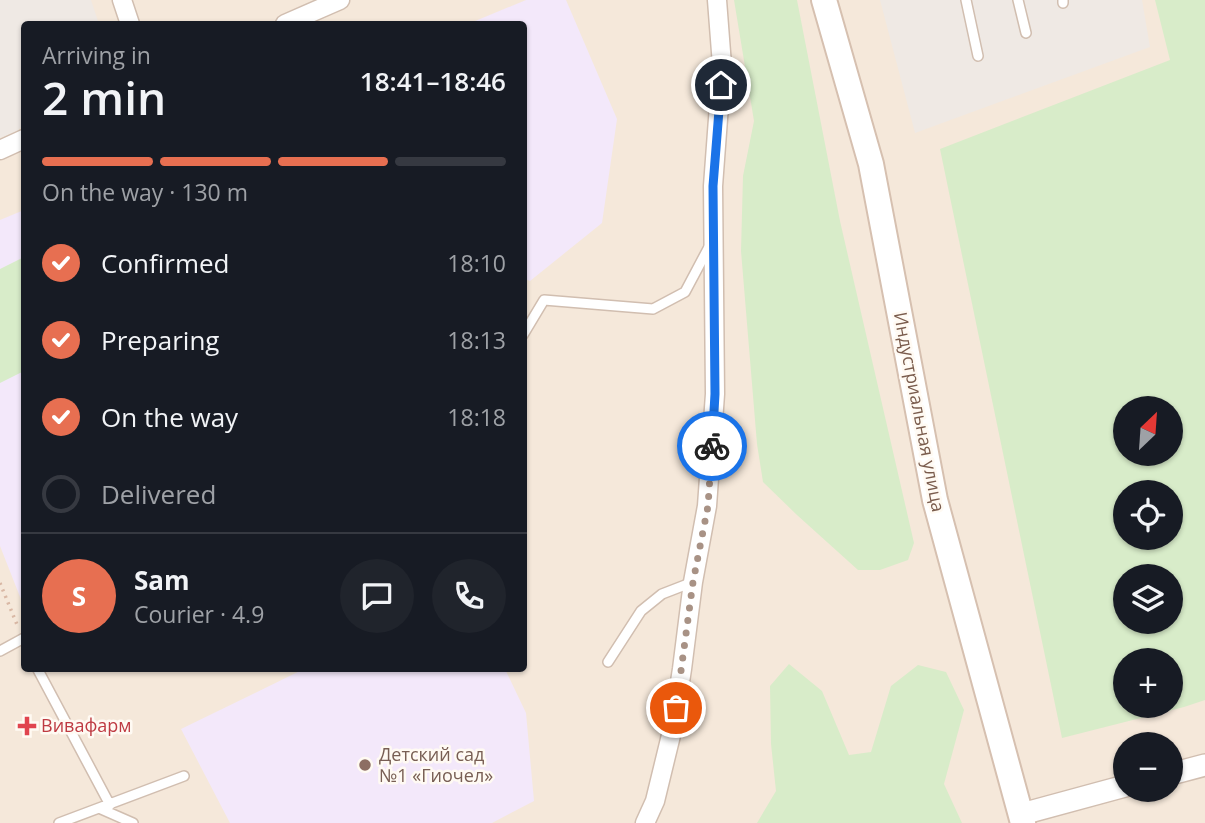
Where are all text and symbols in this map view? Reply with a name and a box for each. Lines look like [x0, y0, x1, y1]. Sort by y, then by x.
text: Arriving in [42, 39, 151, 71]
pin [691, 55, 751, 115]
text: 18:41–18:46 [360, 63, 506, 99]
text: 2 min [42, 66, 166, 128]
icon: home [702, 66, 740, 104]
text: On the way · 130 m [42, 176, 248, 208]
icon: check [42, 244, 80, 282]
text: Confirmed [101, 245, 229, 281]
text: 18:10 [447, 247, 506, 279]
street label: Индустриальная улица [889, 310, 951, 514]
icon: check [42, 321, 80, 359]
text: Preparing [101, 322, 219, 358]
text: 18:13 [447, 324, 506, 356]
north arrow [1113, 396, 1183, 466]
map controls [1113, 396, 1183, 802]
icon: check [42, 398, 80, 436]
text: On the way [101, 399, 238, 435]
text: 18:18 [447, 401, 506, 433]
courier [677, 411, 747, 481]
icon: bike [693, 427, 731, 465]
text: Delivered [101, 476, 216, 512]
button: locate [1113, 480, 1183, 550]
button: chat [340, 559, 414, 633]
button: phone [432, 559, 506, 633]
text: Sam [134, 562, 190, 598]
button: layers [1113, 564, 1183, 634]
text: S [72, 578, 86, 614]
text: Courier · 4.9 [134, 598, 264, 630]
button: + [1113, 648, 1183, 718]
pin [646, 678, 706, 738]
icon: bag [657, 689, 695, 727]
place label: Вивафарм [41, 713, 132, 737]
marker: Вивафарм [19, 718, 35, 734]
button: − [1113, 732, 1183, 802]
place label: Детский сад №1 «Гиочел» [379, 742, 493, 787]
marker: Детский сад №1 «Гиочел» [357, 757, 373, 773]

